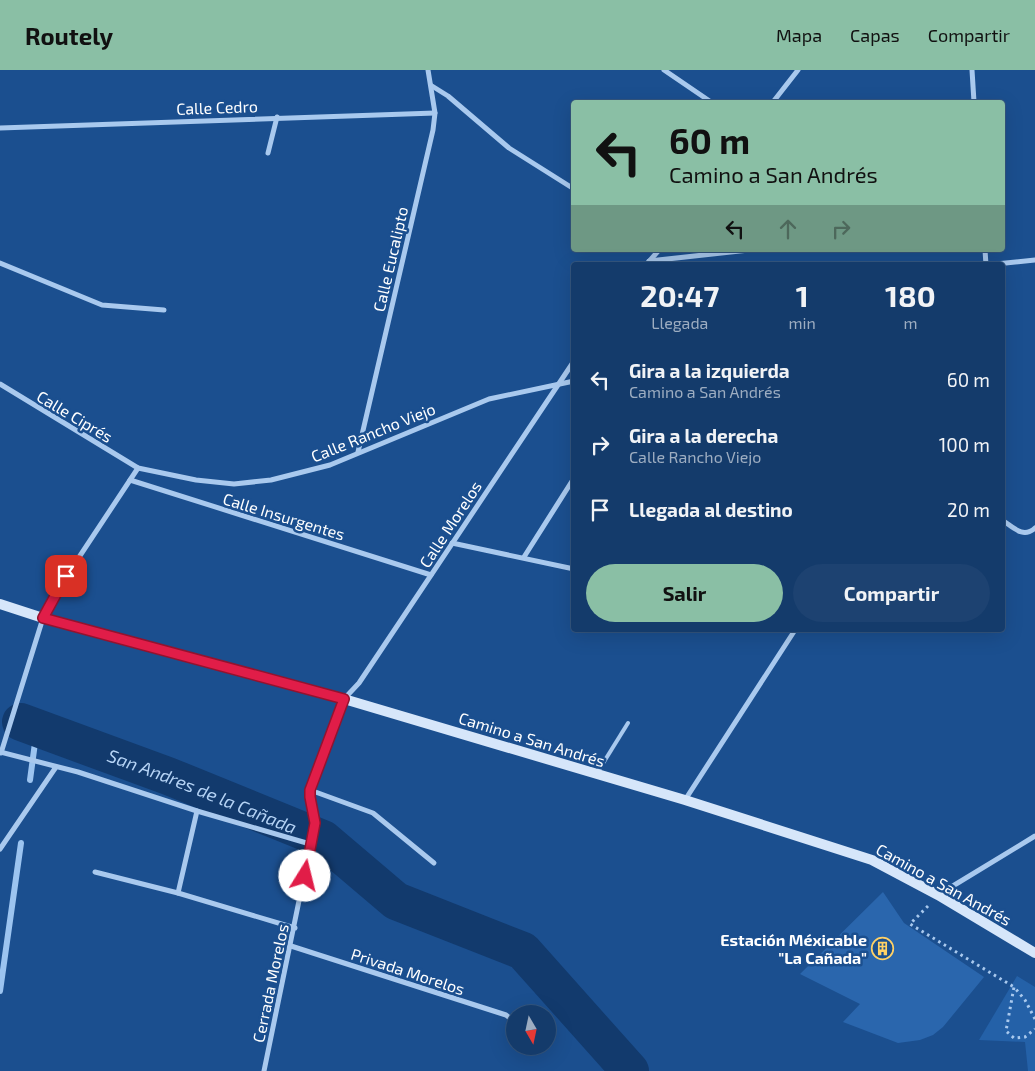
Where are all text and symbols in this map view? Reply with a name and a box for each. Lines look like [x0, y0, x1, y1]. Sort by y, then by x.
text: Routely [25, 21, 113, 50]
text: Mapa [776, 24, 822, 46]
text: Capas [850, 24, 900, 46]
text: Compartir [928, 24, 1010, 46]
street label: Calle Cedro [176, 96, 258, 118]
text: 60 m [669, 119, 750, 161]
icon: left [586, 120, 651, 185]
text: Camino a San Andrés [669, 161, 878, 187]
street label: Calle Eucalipto [369, 205, 411, 313]
icon: left [721, 215, 749, 243]
icon: ahead [774, 215, 802, 243]
icon: right [827, 215, 855, 243]
text: 20:47 [640, 277, 719, 313]
text: 1 [796, 277, 809, 313]
text: 180 [885, 277, 936, 313]
text: Llegada [651, 313, 708, 332]
text: min [789, 313, 816, 332]
text: m [903, 313, 917, 332]
text: Gira a la izquierda [629, 359, 790, 382]
icon: left [586, 366, 614, 394]
text: 60 m [947, 368, 990, 391]
text: Camino a San Andrés [629, 382, 781, 401]
street label: Calle Ciprés [34, 386, 116, 446]
street label: Calle Rancho Viejo [308, 398, 438, 467]
text: Gira a la derecha [629, 424, 778, 447]
icon: right [586, 431, 614, 459]
text: 100 m [939, 433, 990, 456]
text: Calle Rancho Viejo [629, 447, 761, 466]
street label: Calle Morelos [415, 477, 485, 571]
street label: Calle Insurgentes [221, 488, 347, 544]
icon: arrive [586, 496, 614, 524]
text: Llegada al destino [629, 498, 793, 521]
text: 20 m [947, 498, 990, 521]
pin [45, 555, 87, 597]
icon: arrive [52, 562, 80, 590]
button: Salir [586, 564, 783, 622]
button: Compartir [793, 564, 990, 622]
street label: Camino a San Andrés [457, 708, 607, 770]
water label: San Andres de la Cañada [105, 744, 300, 838]
street label: Camino a San Andrés [873, 839, 1015, 929]
position arrow [278, 849, 330, 901]
street label: Cerrada Morelos [248, 922, 292, 1044]
place label: Estación Méxicable "La Cañada" [720, 930, 867, 967]
building icon: Estación Méxicable "La Cañada" [871, 936, 895, 960]
street label: Privada Morelos [349, 944, 467, 998]
north arrow [506, 1005, 556, 1055]
map controls [506, 1005, 556, 1055]

